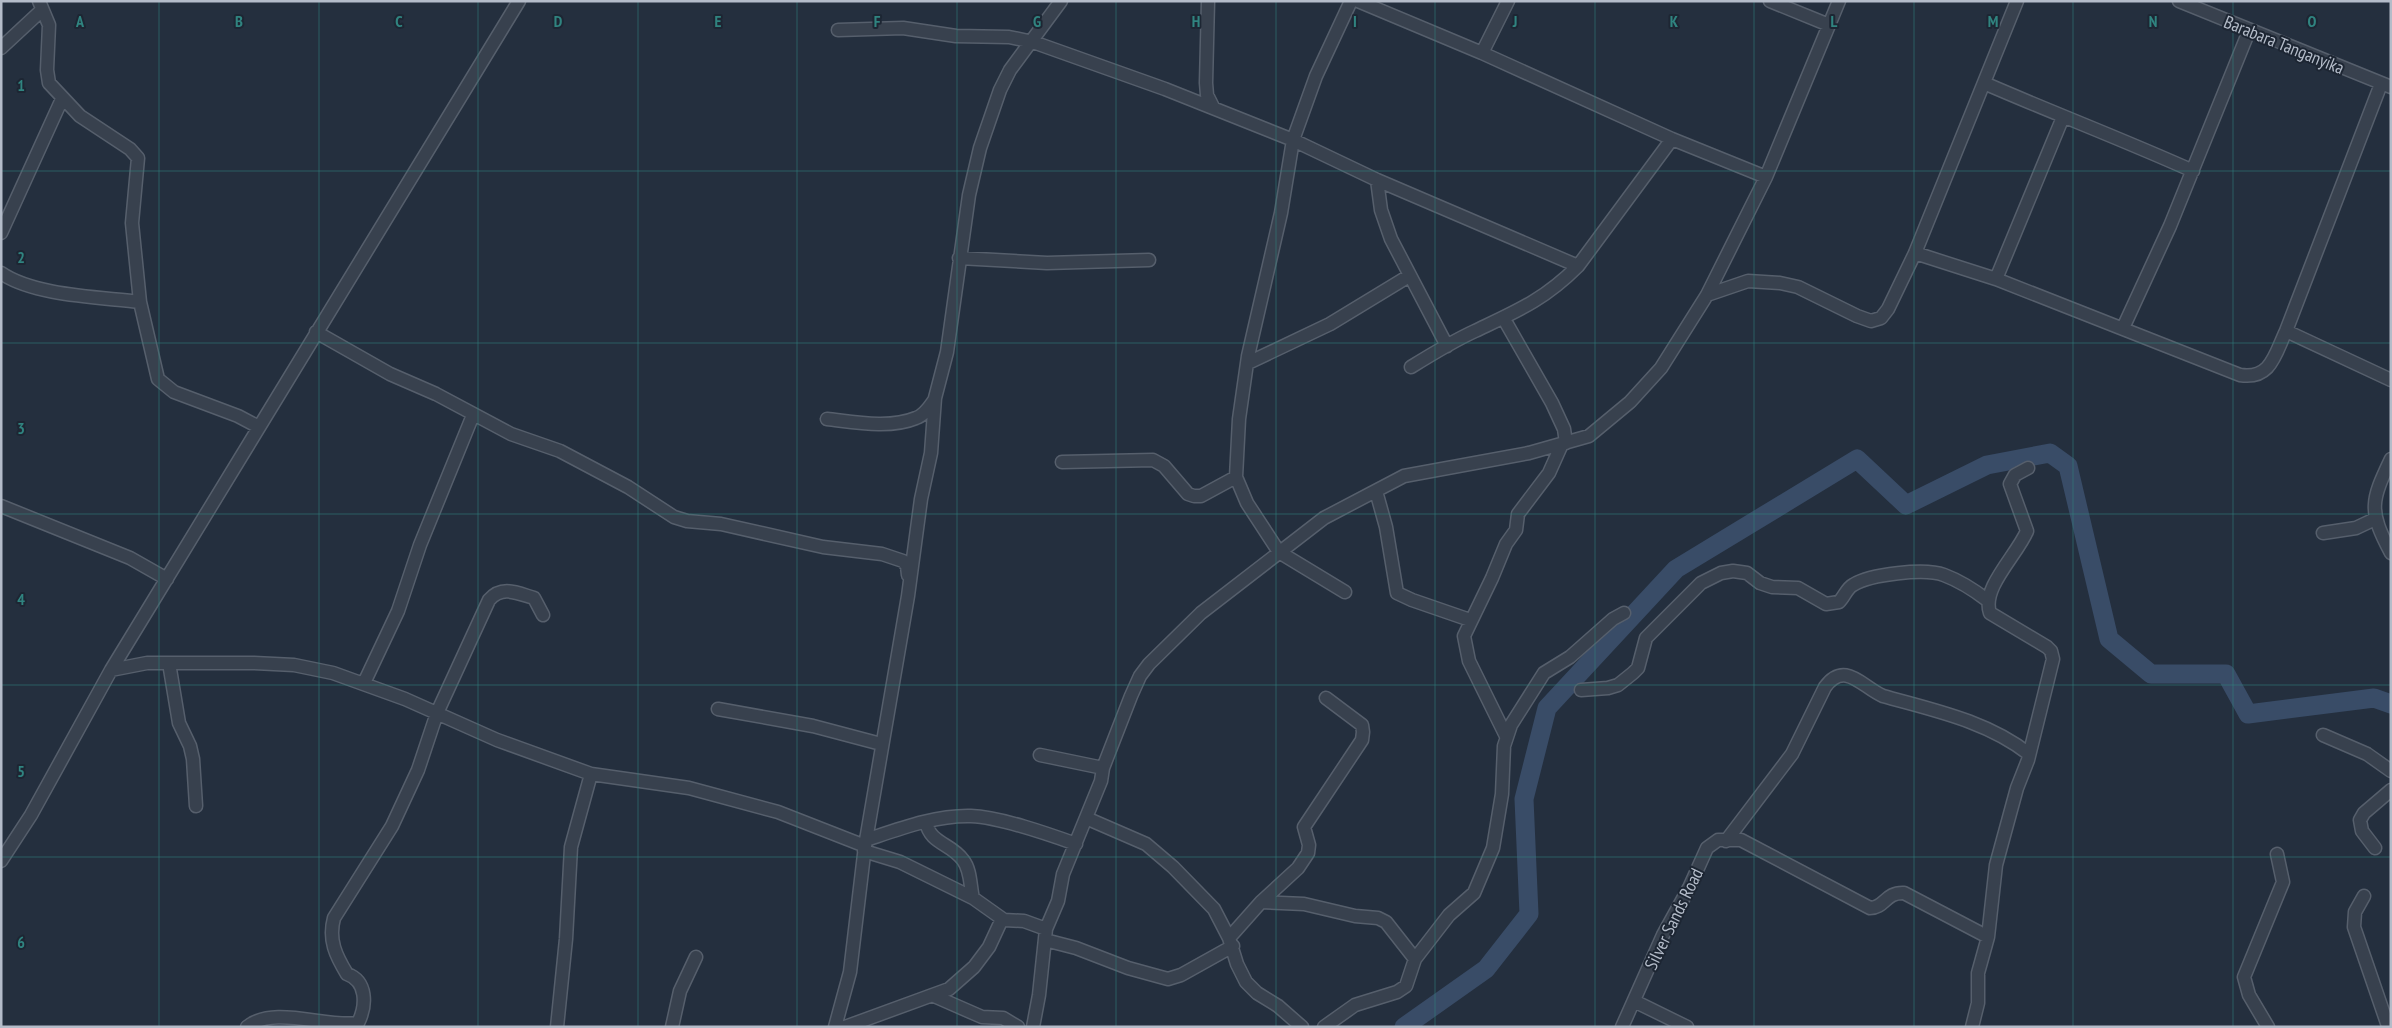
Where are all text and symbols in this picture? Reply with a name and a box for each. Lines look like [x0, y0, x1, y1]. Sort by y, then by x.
street label: Barabara Tanganyika [2221, 10, 2348, 79]
text: A [75, 11, 85, 31]
text: B [235, 11, 243, 31]
text: C [395, 11, 403, 31]
text: D [554, 11, 563, 31]
text: E [715, 11, 722, 31]
text: F [874, 11, 881, 31]
text: G [1033, 11, 1041, 31]
text: H [1192, 11, 1200, 31]
text: I [1353, 11, 1357, 31]
text: J [1512, 11, 1517, 31]
text: K [1670, 11, 1679, 31]
text: L [1831, 11, 1838, 31]
text: M [1988, 11, 1998, 31]
text: N [2149, 11, 2157, 31]
text: O [2308, 11, 2317, 31]
text: 1 [17, 75, 25, 95]
text: 2 [17, 247, 25, 267]
text: 3 [17, 418, 25, 438]
text: 4 [17, 589, 25, 609]
text: 5 [17, 761, 25, 781]
street label: Silver Sands Road [1639, 864, 1708, 973]
text: 6 [17, 932, 25, 952]

